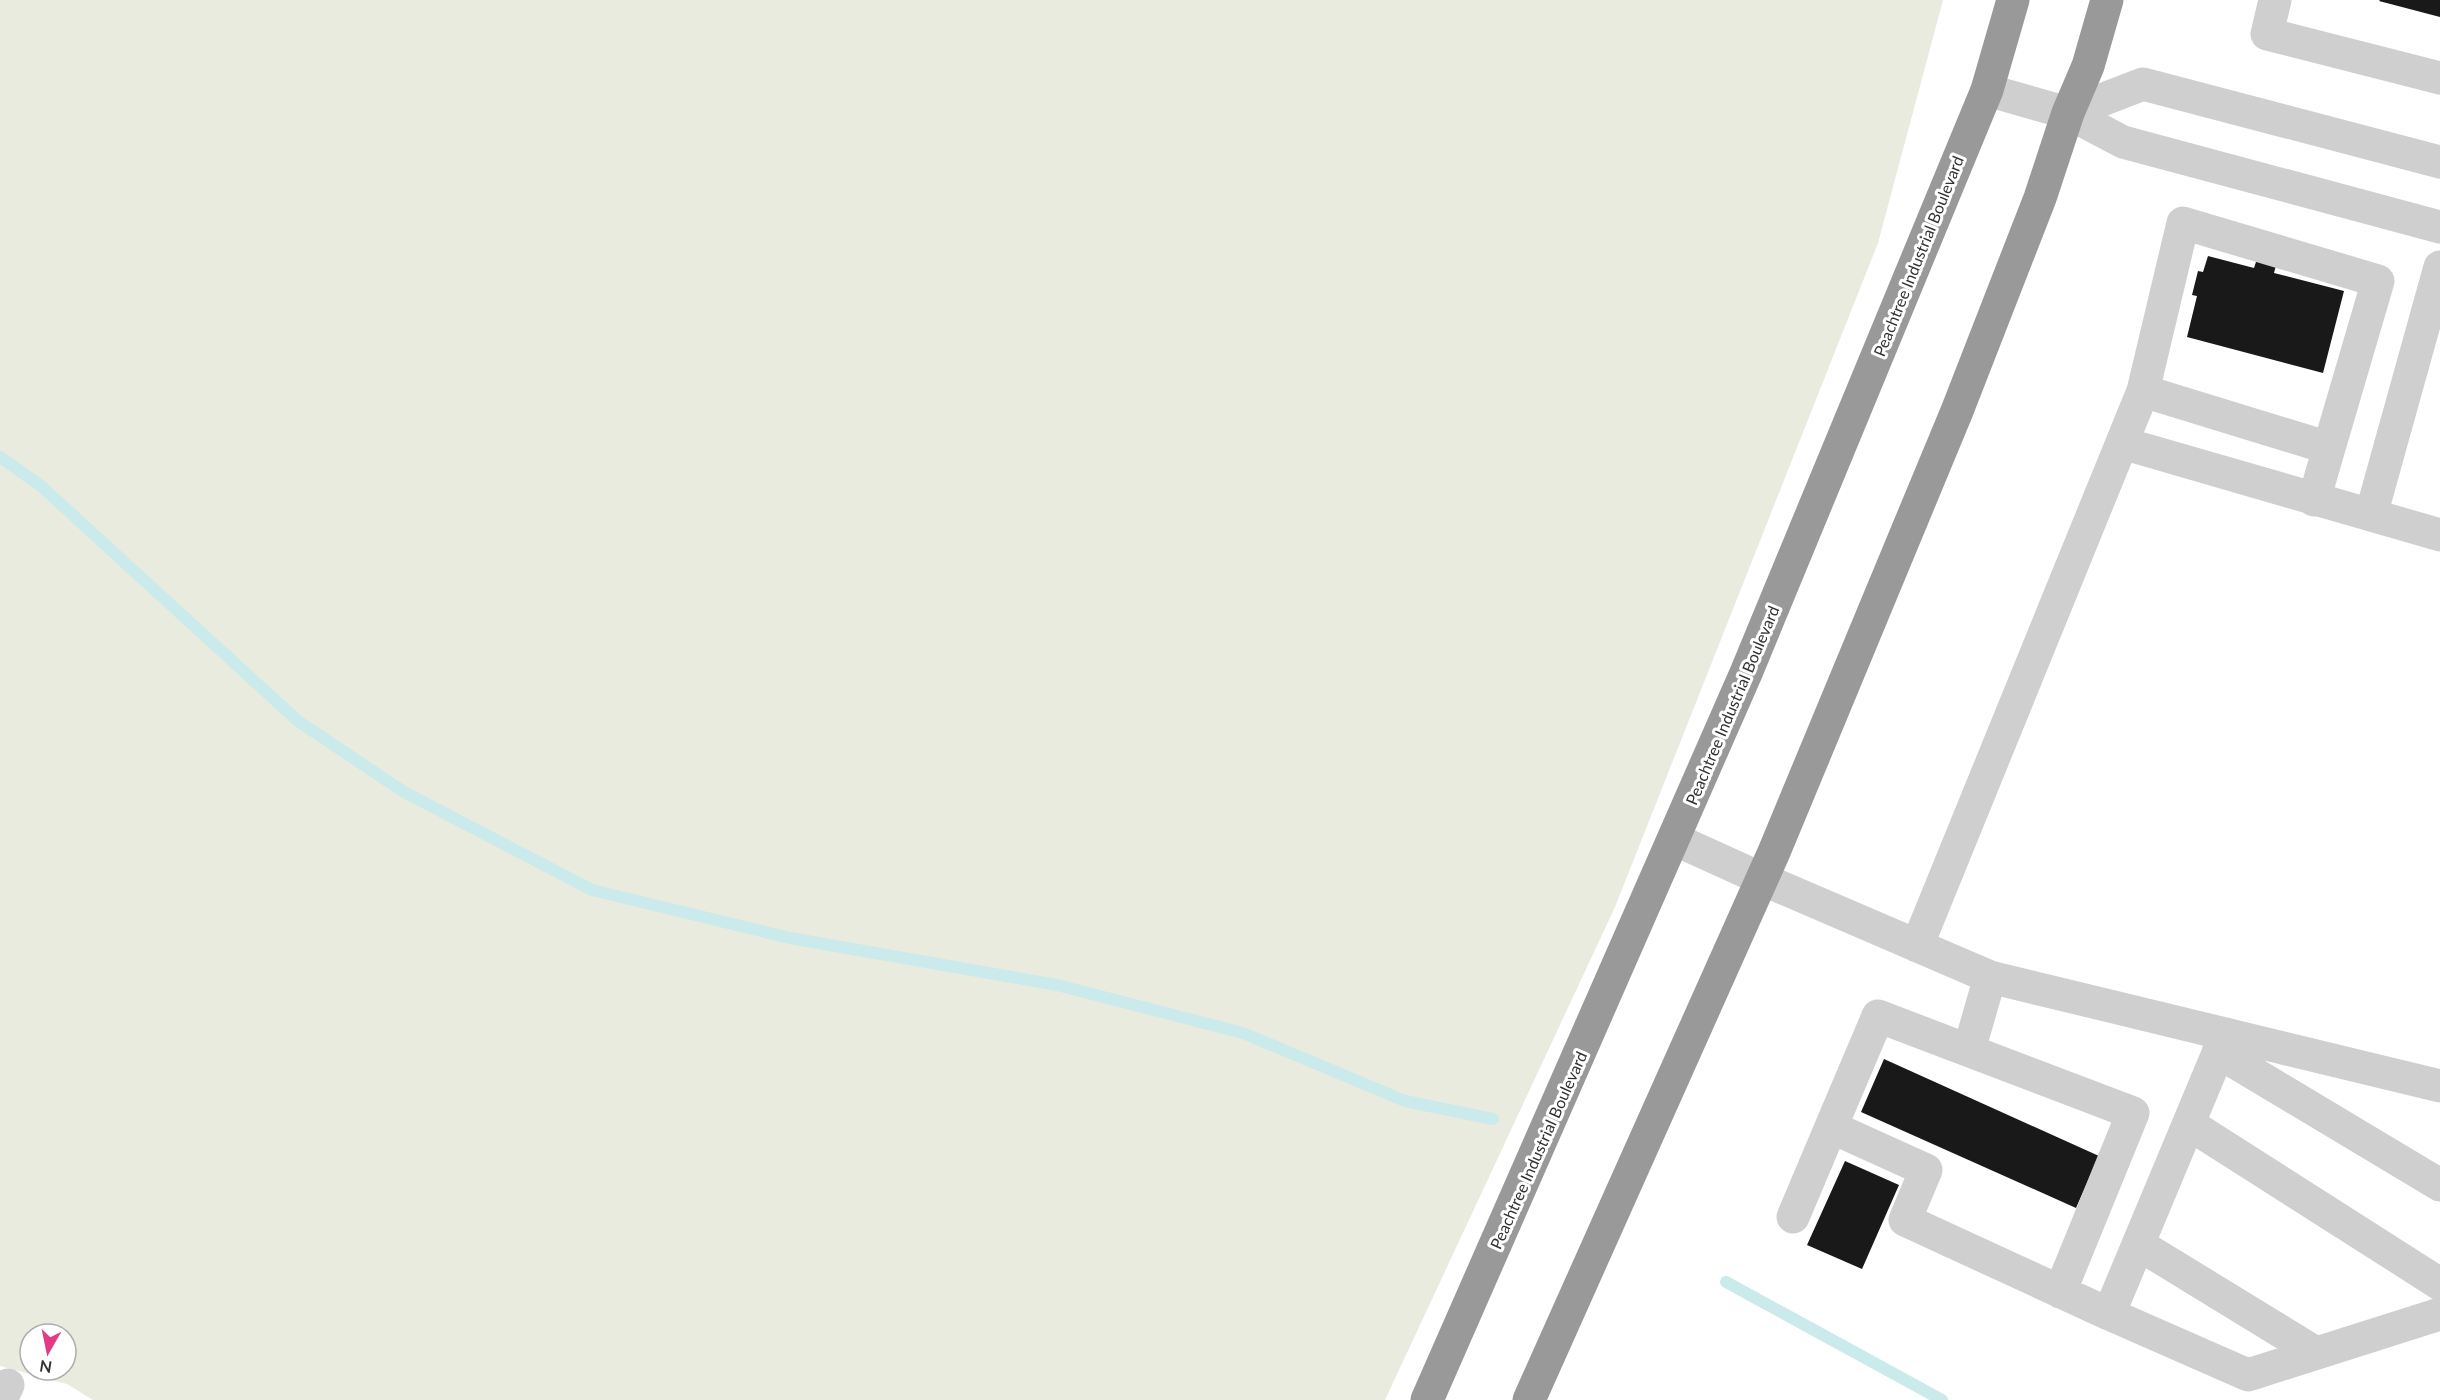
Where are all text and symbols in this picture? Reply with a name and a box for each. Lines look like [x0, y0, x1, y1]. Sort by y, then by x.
street label: Peachtree Industrial Boulevard [1869, 153, 1967, 359]
street label: Peachtree Industrial Boulevard [1681, 603, 1783, 807]
street label: Peachtree Industrial Boulevard [1486, 1048, 1590, 1252]
north arrow [18, 1322, 78, 1382]
text: N [38, 1357, 53, 1378]

